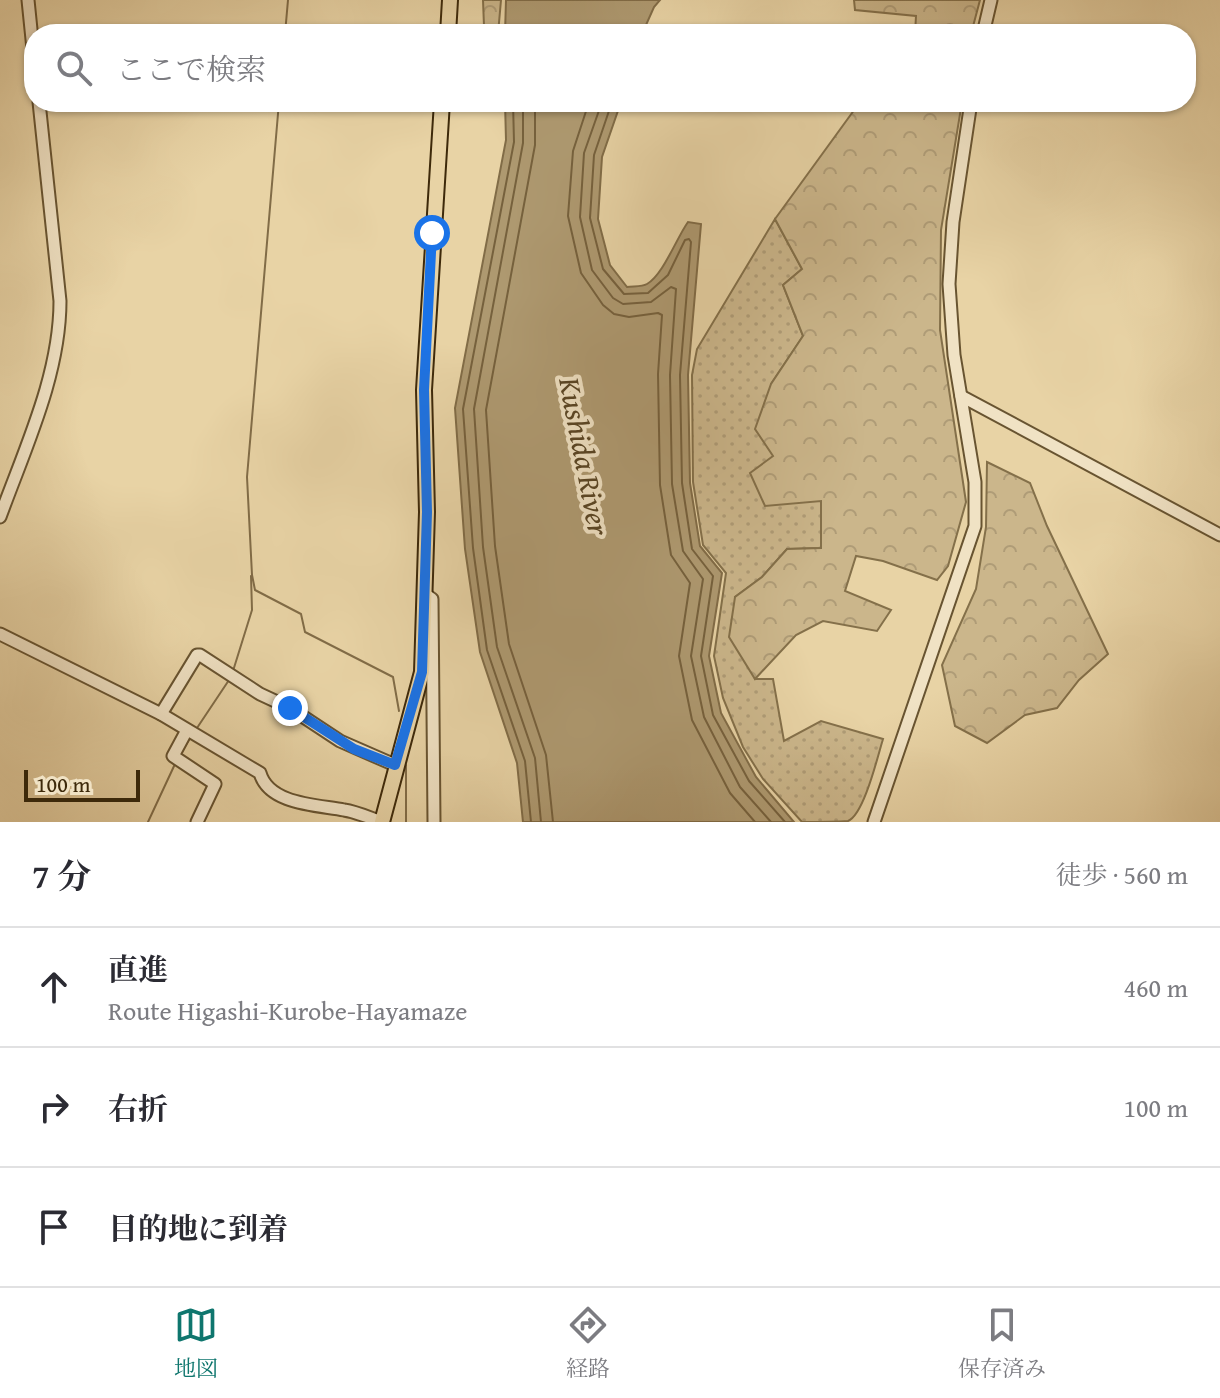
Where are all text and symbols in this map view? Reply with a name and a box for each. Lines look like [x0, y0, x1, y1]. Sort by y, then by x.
search box [24, 24, 1196, 112]
icon: search [52, 46, 96, 90]
text: ここで検索 [116, 47, 266, 91]
route start [414, 215, 450, 251]
water label: Kushida River [548, 372, 622, 540]
route end [272, 690, 308, 726]
scale bar [24, 766, 140, 802]
text: 100 m [36, 768, 91, 800]
text: 7 分 [32, 851, 91, 900]
text: 徒歩 · 560 m [1056, 855, 1188, 894]
text: 直進 [108, 947, 168, 991]
icon: ahead [32, 965, 76, 1009]
text: 460 m [1123, 968, 1188, 1007]
text: Route Higashi-Kurobe-Hayamaze [108, 991, 467, 1030]
icon: right [32, 1085, 76, 1129]
text: 右折 [108, 1086, 168, 1130]
text: 100 m [1123, 1088, 1188, 1127]
icon: arrive [32, 1205, 76, 1249]
text: 目的地に到着 [108, 1206, 288, 1250]
tab: 地図 [174, 1303, 218, 1384]
tab: 経路 [566, 1303, 610, 1384]
tab: 保存済み [958, 1303, 1046, 1384]

